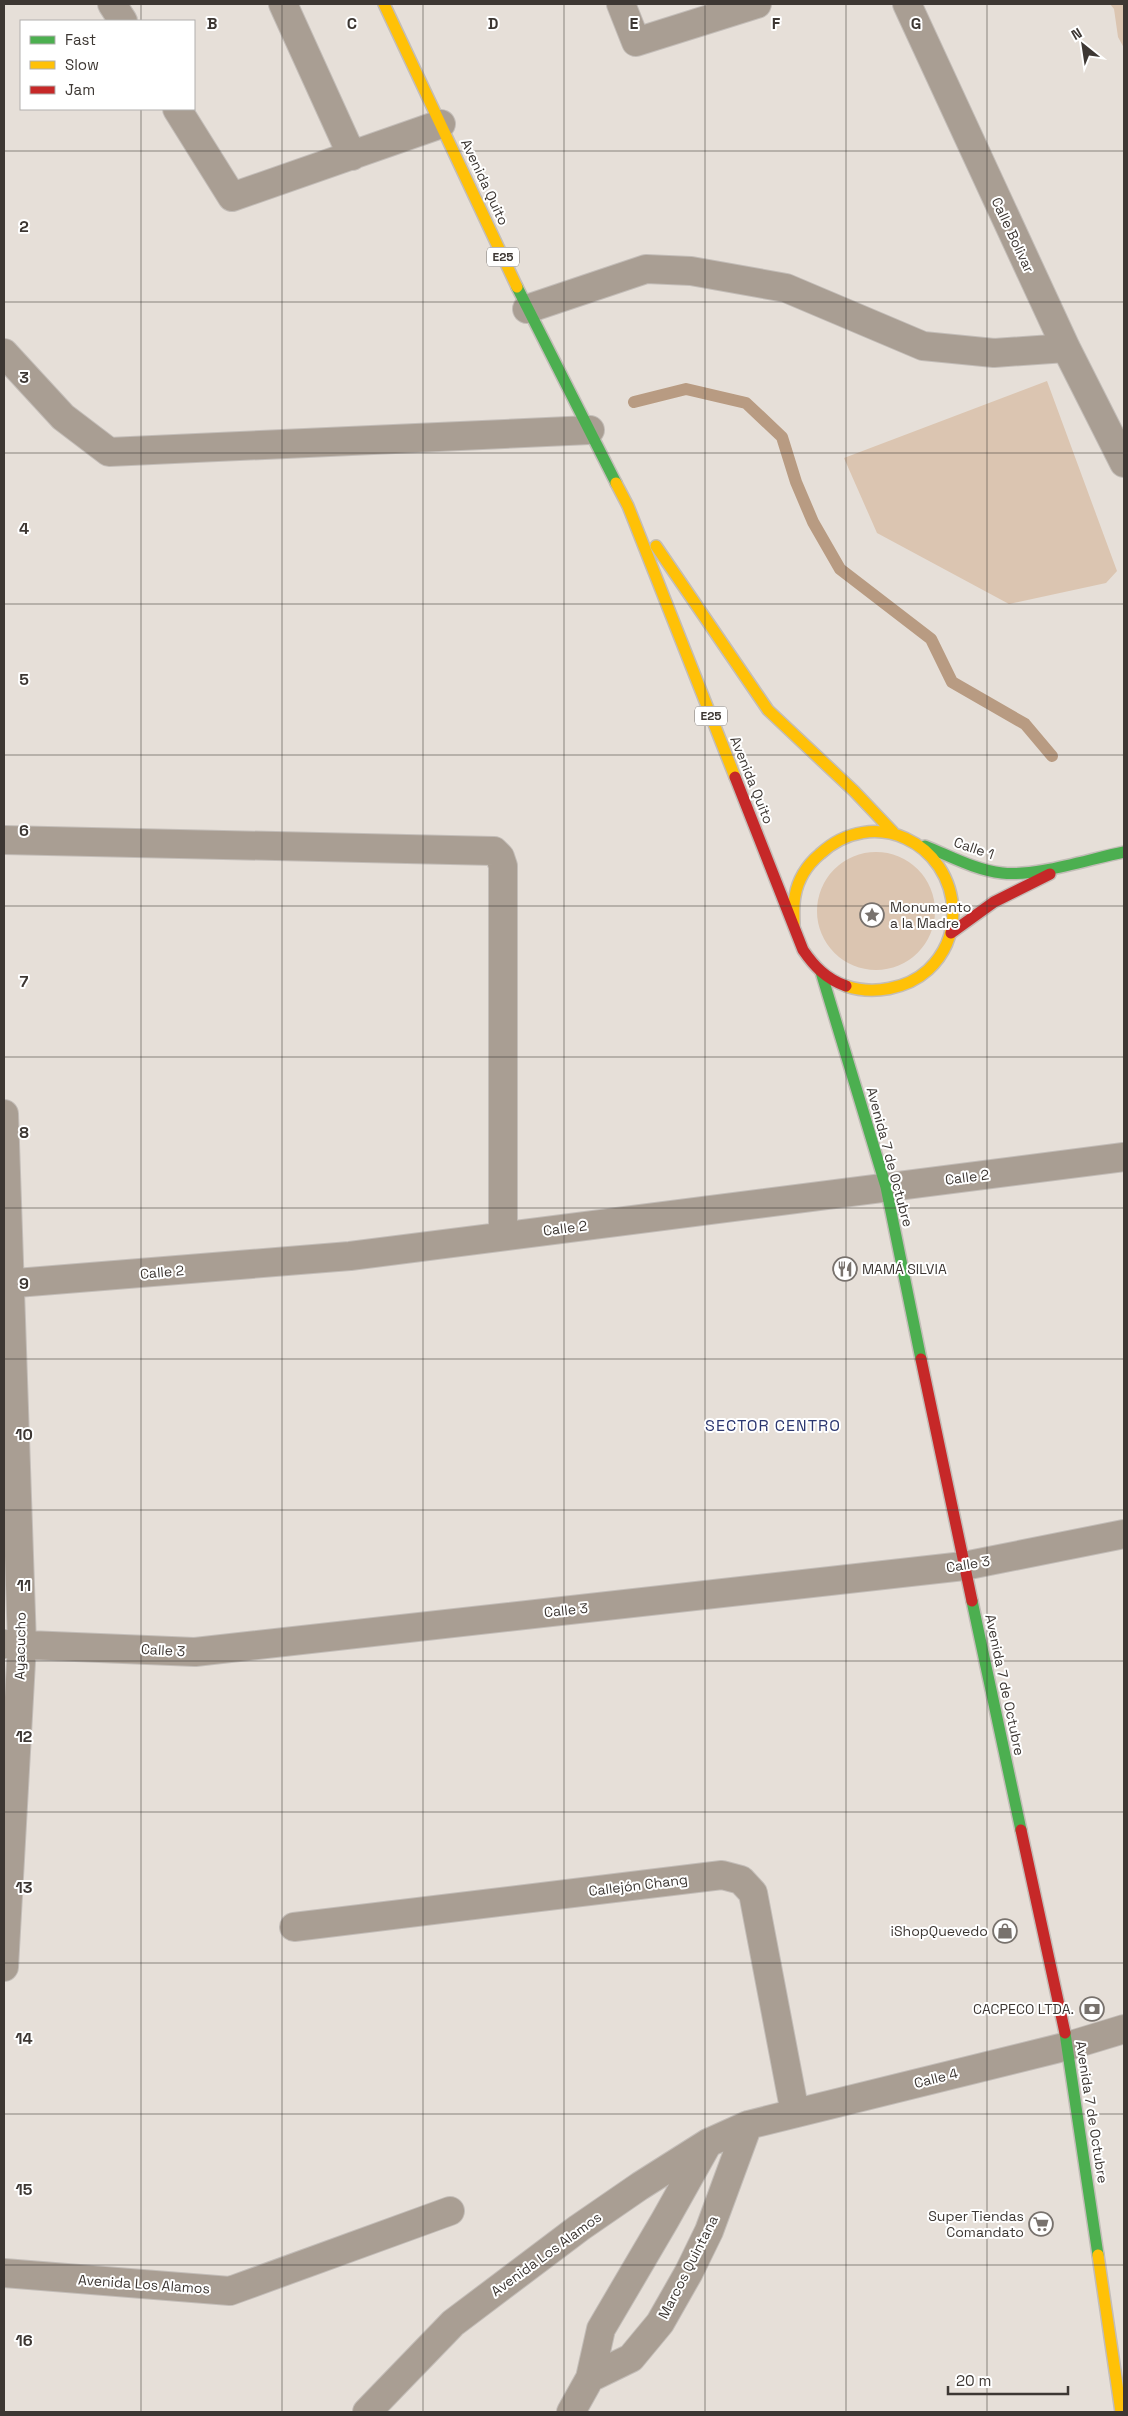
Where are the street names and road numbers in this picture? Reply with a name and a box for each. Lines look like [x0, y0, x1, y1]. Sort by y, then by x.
street label: Avenida Quito [457, 136, 513, 228]
street label: Calle Bolivar [988, 194, 1038, 276]
road number: E25 [487, 248, 519, 266]
road number: E25 [695, 706, 727, 726]
street label: Avenida Quito [726, 734, 778, 826]
street label: Calle 1 [951, 833, 997, 863]
street label: Avenida 7 de Octubre [863, 1085, 917, 1229]
street label: Calle 2 [944, 1165, 990, 1189]
street label: Calle 2 [542, 1216, 588, 1240]
street label: Calle 2 [139, 1261, 185, 1283]
street label: Calle 3 [945, 1552, 991, 1576]
street label: Calle 3 [543, 1599, 589, 1621]
street label: Ayacucho [10, 1612, 30, 1680]
street label: Avenida 7 de Octubre [981, 1613, 1029, 1757]
street label: Calle 3 [140, 1640, 186, 1660]
street label: Callejón Chang [587, 1870, 689, 1900]
street label: Avenida 7 de Octubre [1072, 2039, 1112, 2185]
street label: Calle 4 [912, 2064, 960, 2092]
street label: Avenida Los Alamos [487, 2208, 605, 2300]
street label: Marcos Quintana [654, 2212, 722, 2322]
street label: Avenida Los Alamos [77, 2270, 211, 2298]

